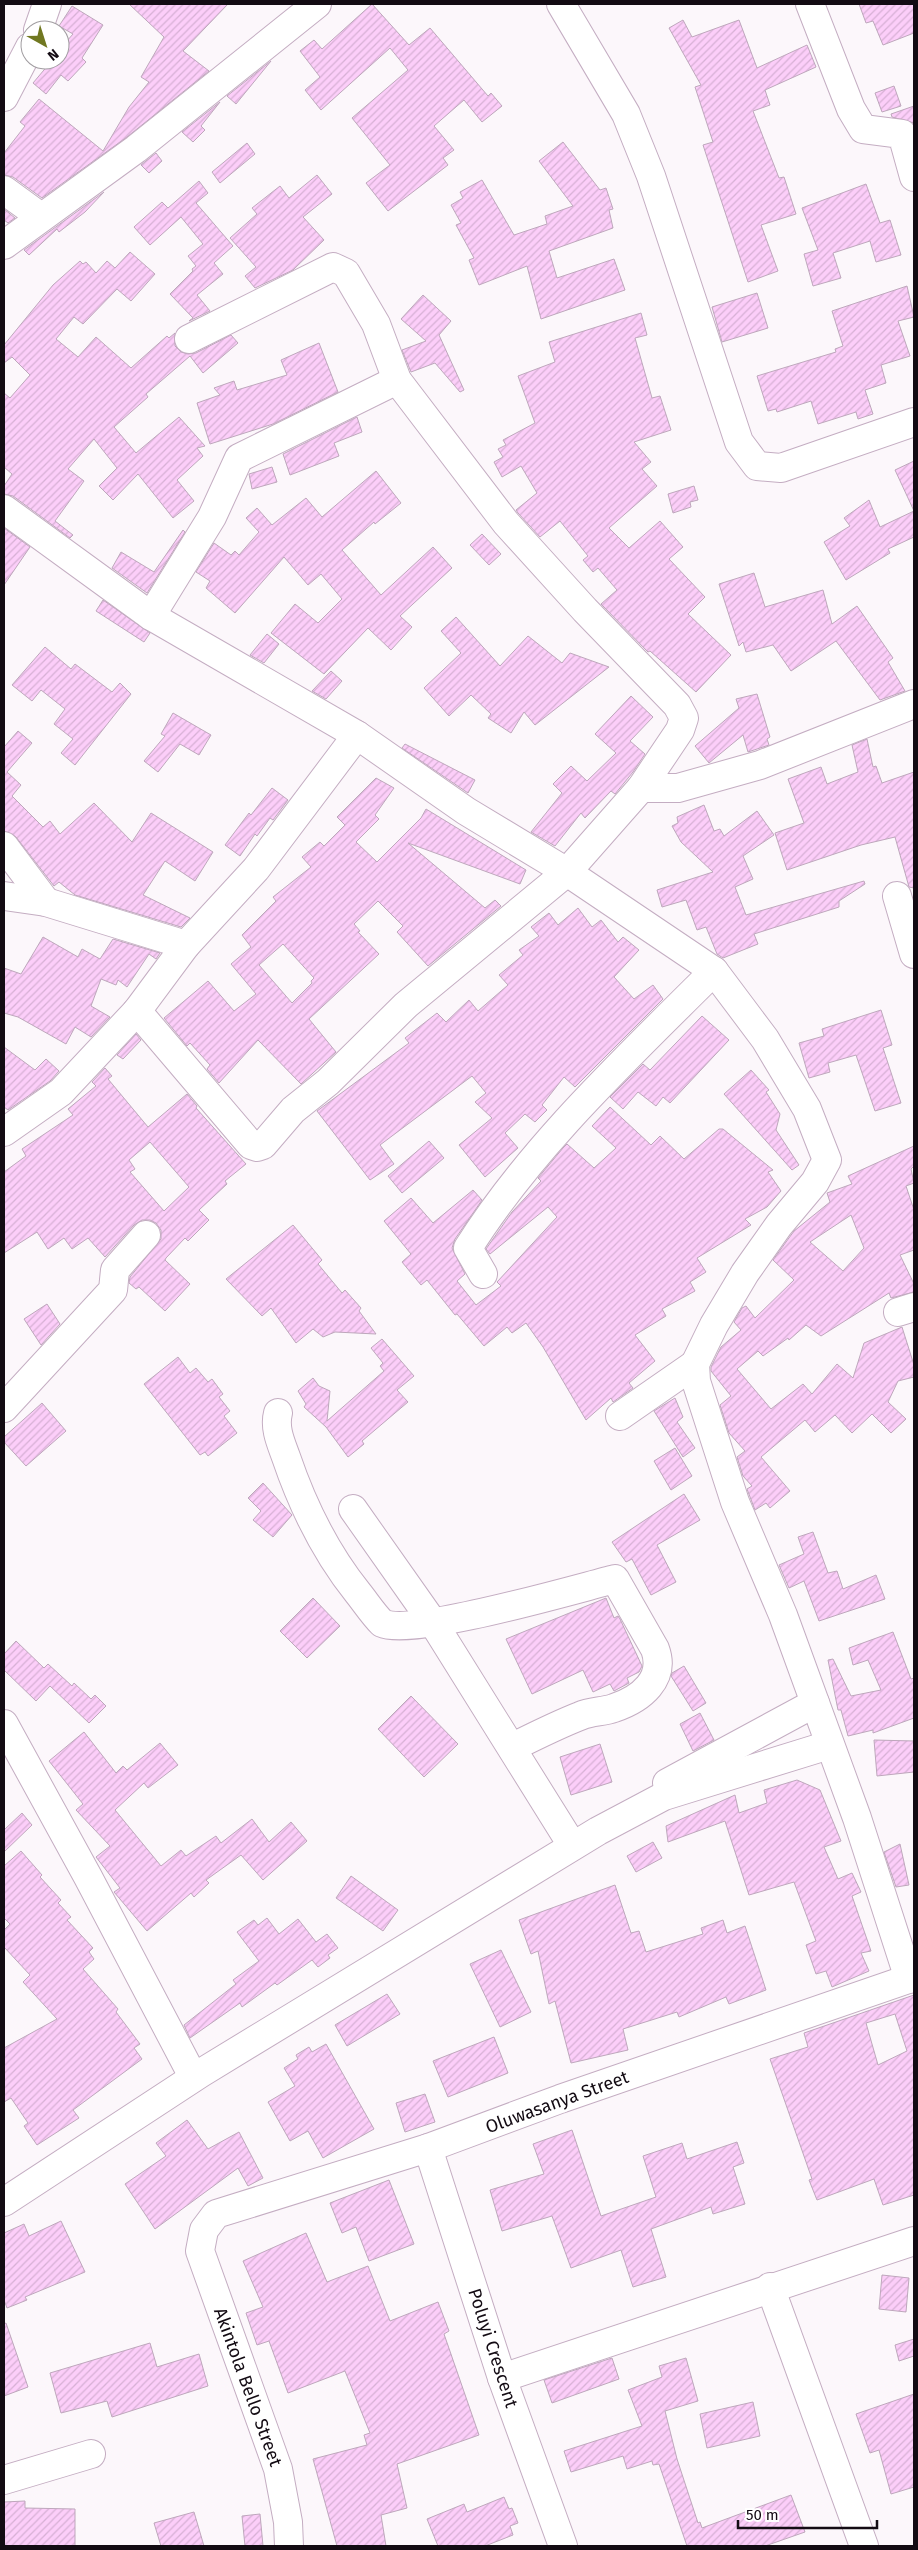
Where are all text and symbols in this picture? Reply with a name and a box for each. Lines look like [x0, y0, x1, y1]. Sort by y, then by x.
north arrow [20, 20, 70, 70]
text: N [44, 45, 62, 64]
street label: Oluwasanya Street [482, 2066, 632, 2138]
street label: Poluyi Crescent [463, 2285, 523, 2411]
street label: Akintola Bello Street [209, 2305, 287, 2470]
scale bar [738, 2498, 877, 2530]
text: 50 m [746, 2506, 779, 2524]

